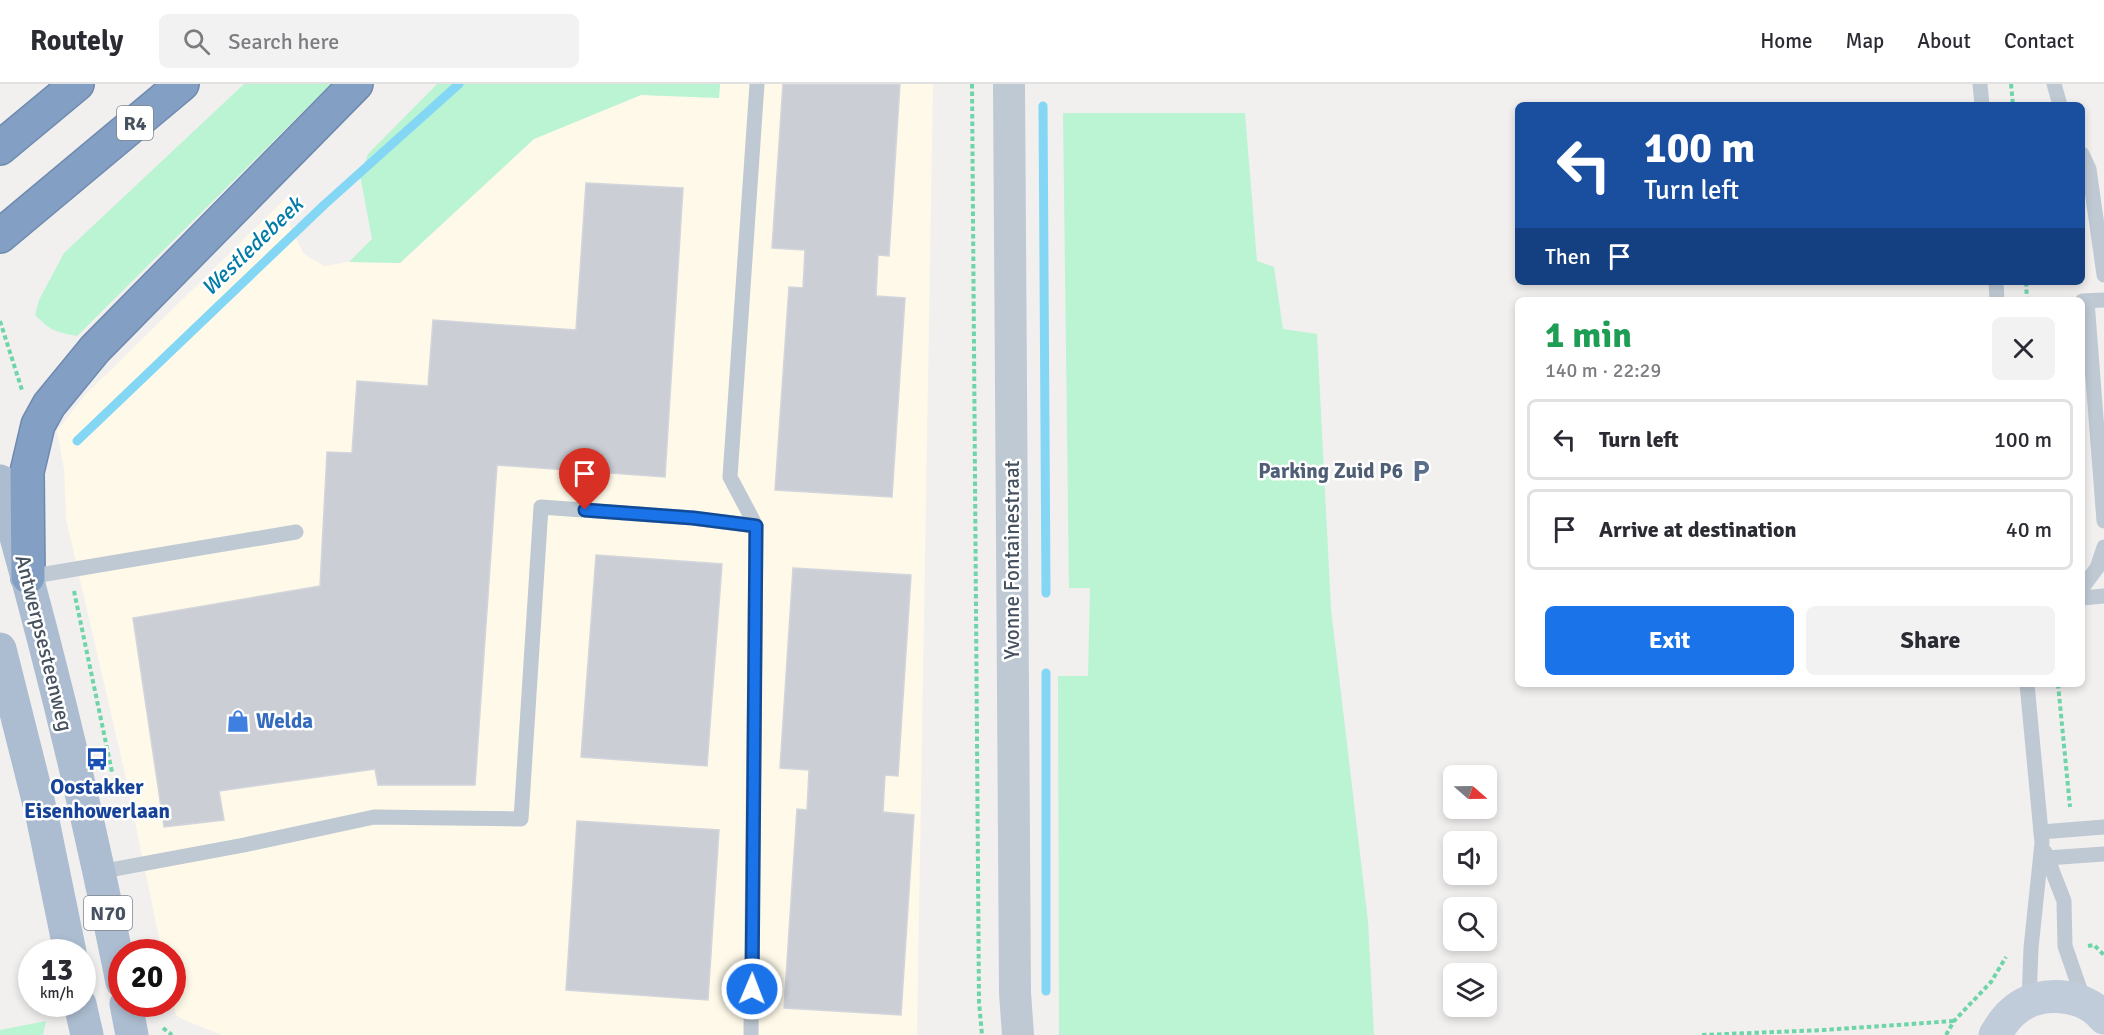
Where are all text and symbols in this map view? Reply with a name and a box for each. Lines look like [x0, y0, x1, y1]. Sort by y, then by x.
search box [159, 14, 579, 68]
text: Routely [30, 24, 123, 58]
icon: search [180, 25, 213, 58]
text: Search here [228, 28, 339, 55]
text: Home [1760, 28, 1813, 54]
text: Map [1846, 28, 1884, 54]
text: About [1917, 28, 1971, 54]
text: Contact [2004, 28, 2074, 54]
road number: R4 [117, 106, 153, 140]
text: 100 m [1644, 123, 1755, 174]
icon: left [1545, 126, 1623, 204]
text: Turn left [1644, 174, 1739, 207]
water label: Westledebeek [196, 190, 310, 301]
icon: arrive [1603, 240, 1636, 273]
text: Then [1545, 243, 1591, 270]
text: 1 min [1545, 313, 1632, 358]
button: close [1992, 317, 2055, 380]
text: 140 m · 22:29 [1545, 358, 1661, 383]
icon: left [1548, 423, 1581, 456]
text: Turn left [1599, 426, 1679, 453]
text: 100 m [1994, 426, 2052, 453]
pin [559, 448, 610, 510]
icon: arrive [568, 457, 601, 490]
place label: Parking Zuid P6 [1258, 458, 1403, 484]
parking icon: Parking Zuid P6 [1408, 458, 1434, 484]
street label: Yvonne Fontainestraat [999, 460, 1025, 660]
icon: arrive [1548, 513, 1581, 546]
text: Arrive at destination [1599, 516, 1796, 543]
text: 40 m [2006, 516, 2052, 543]
street label: Antwerpsesteenweg [10, 552, 78, 734]
button: Exit [1545, 606, 1794, 675]
button: Share [1806, 606, 2055, 675]
shop icon: Welda [225, 708, 251, 734]
place label: Welda [256, 708, 313, 734]
bus stop icon: Oostakker Eisenhowerlaan [84, 746, 110, 772]
north arrow [1443, 765, 1497, 819]
map controls [1443, 765, 1497, 1017]
place label: Oostakker Eisenhowerlaan [24, 774, 170, 824]
button: sound [1443, 831, 1497, 885]
road number: N70 [84, 896, 132, 930]
button: search [1443, 897, 1497, 951]
speed limit sign: 20 [108, 939, 186, 1017]
text: 13 [41, 952, 73, 989]
position arrow [720, 957, 784, 1021]
button: layers [1443, 963, 1497, 1017]
text: km/h [40, 984, 74, 1002]

